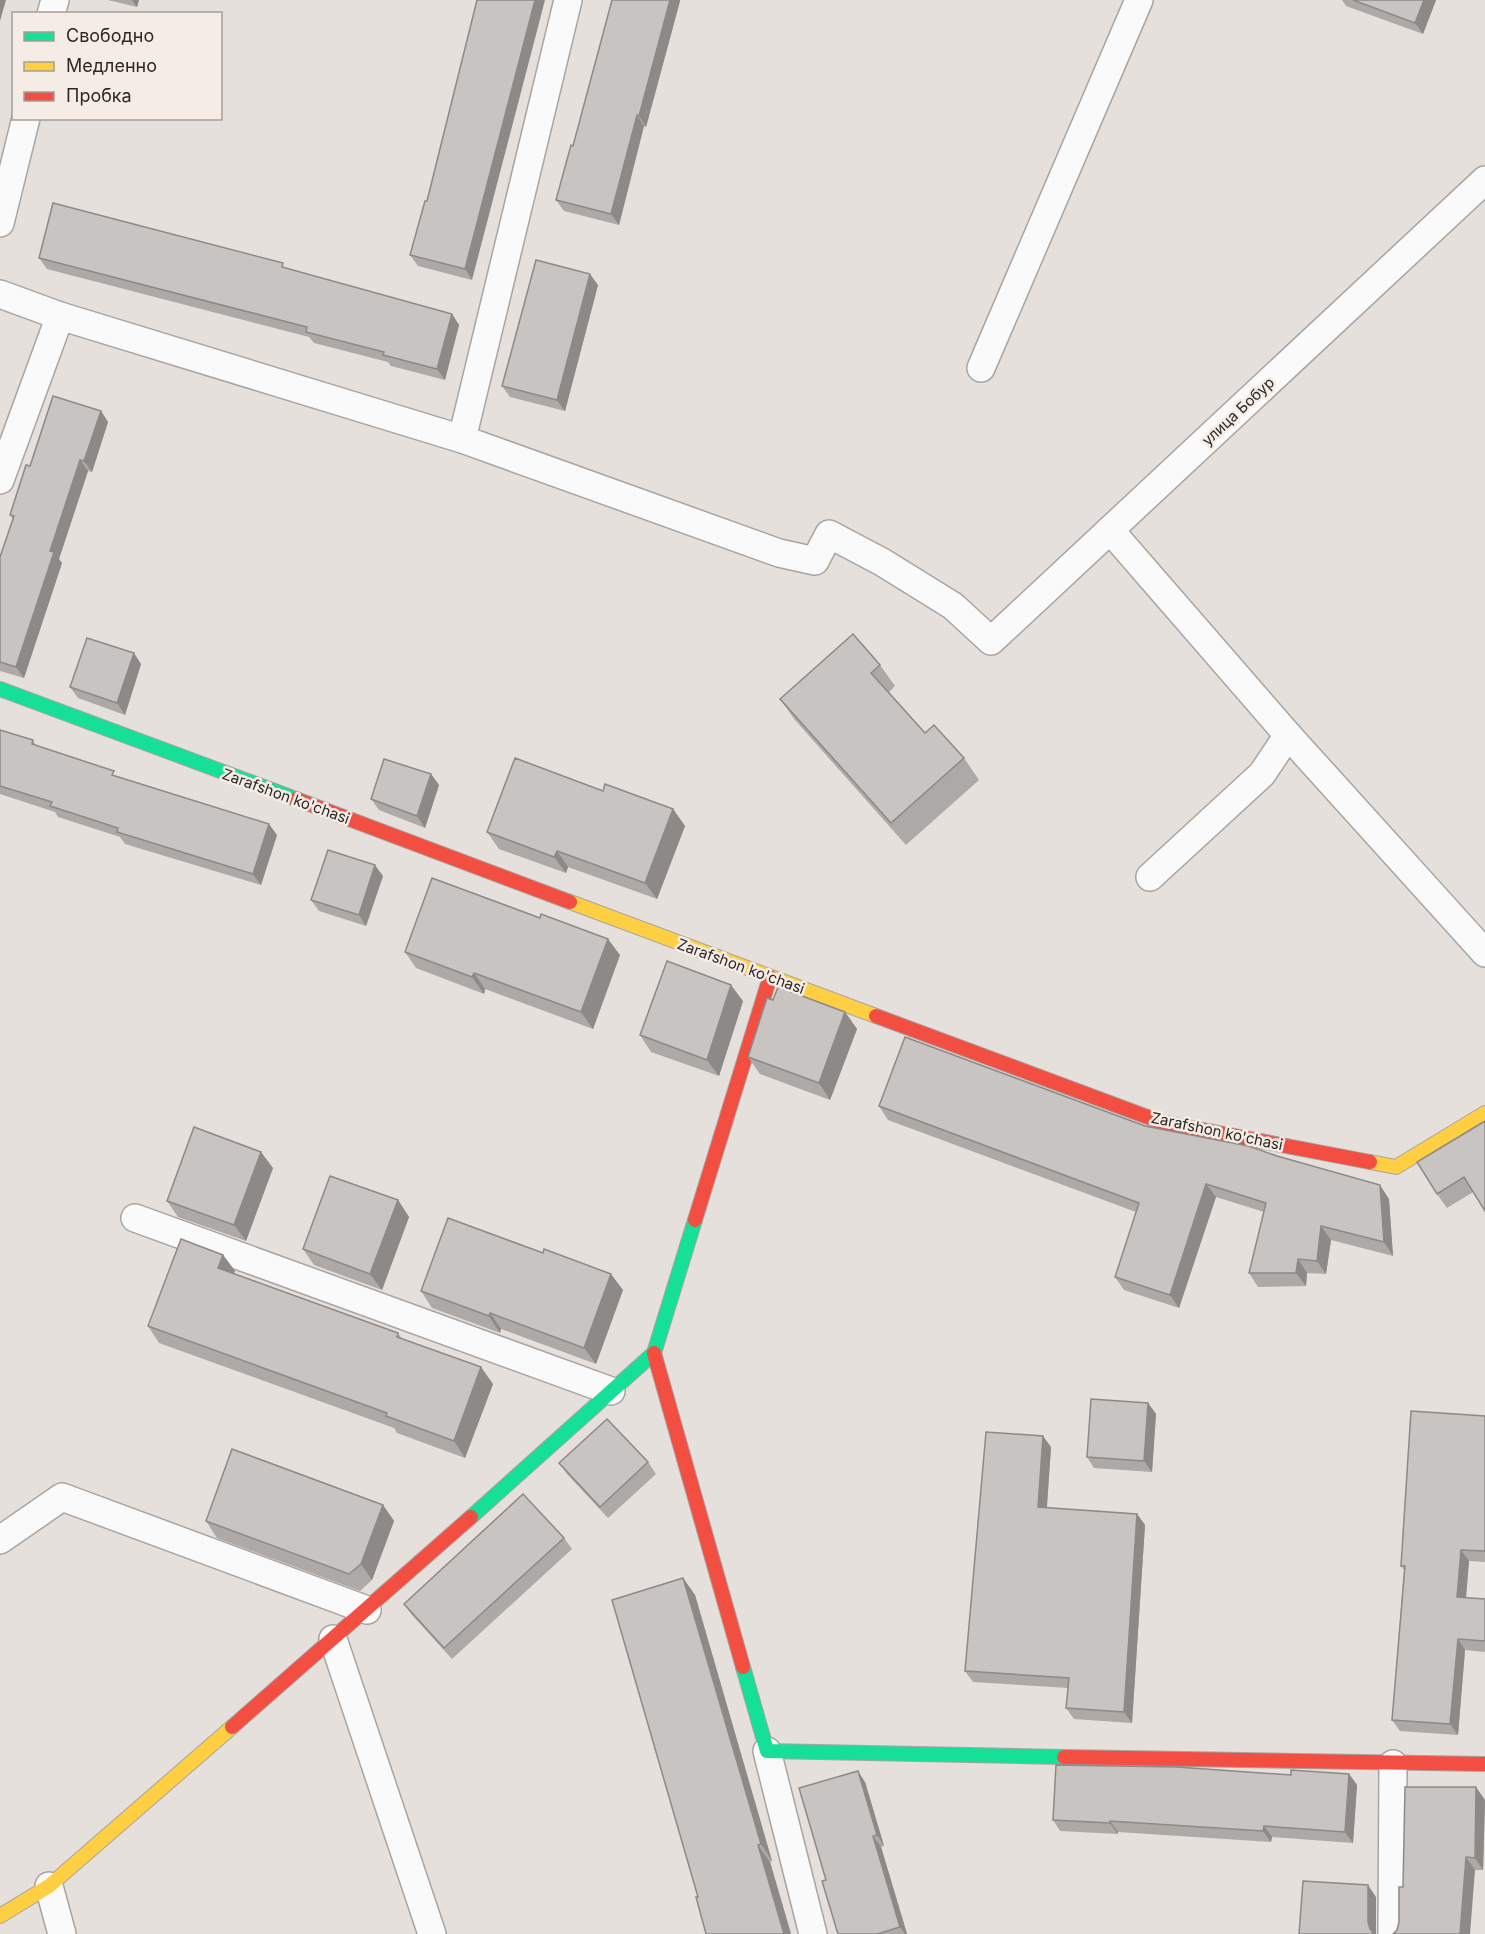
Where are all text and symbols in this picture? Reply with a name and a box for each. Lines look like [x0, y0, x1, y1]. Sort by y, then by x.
legend [12, 12, 222, 120]
text: Свободно [66, 25, 154, 46]
text: Медленно [66, 55, 157, 76]
text: Пробка [66, 85, 132, 106]
street label: улица Бобур [1198, 373, 1278, 449]
street label: Zarafshon ko'chasi [220, 764, 352, 828]
street label: Zarafshon ko'chasi [675, 934, 807, 998]
street label: Zarafshon ko'chasi [1149, 1108, 1285, 1154]

